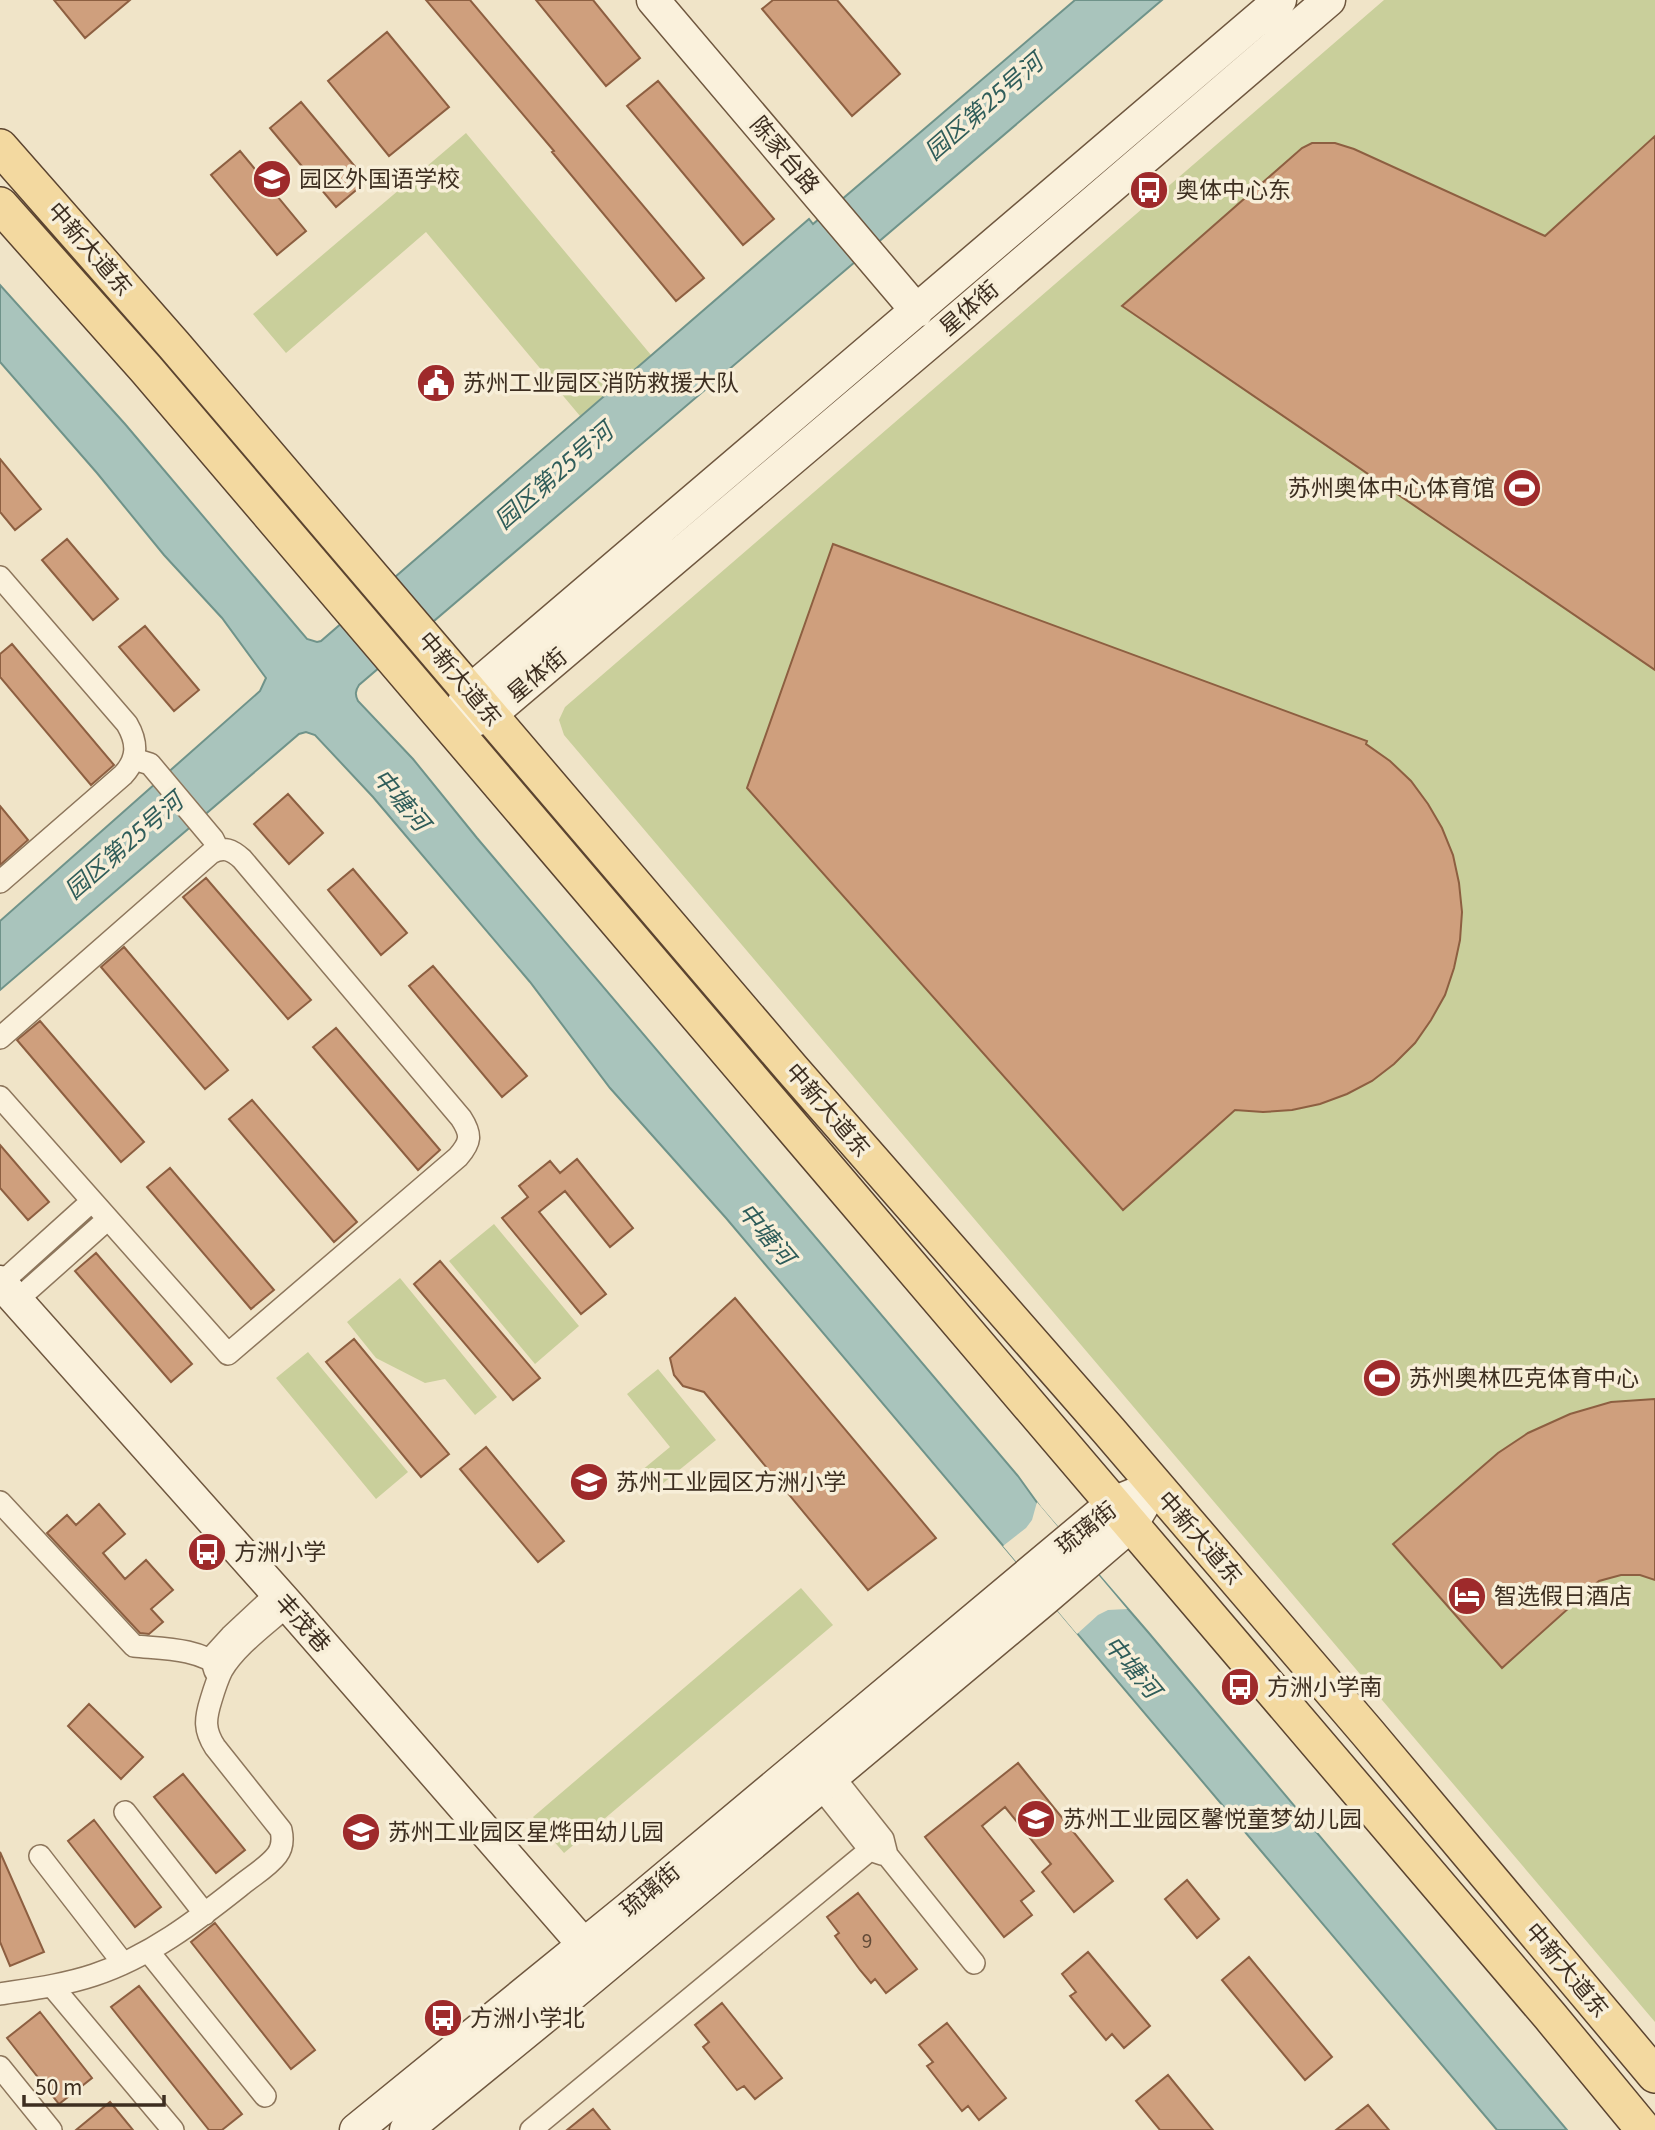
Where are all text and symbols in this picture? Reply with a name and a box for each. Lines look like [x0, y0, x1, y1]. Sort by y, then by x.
water label: 园区第25号河 [916, 41, 1052, 166]
street label: 陈家台路 [744, 108, 829, 200]
school or university icon: 园区外国语学校 [251, 158, 293, 200]
place label: 园区外国语学校 [299, 160, 460, 194]
bus stop icon: 奥体中心东 [1128, 169, 1170, 211]
place label: 奥体中心东 [1176, 171, 1291, 205]
street label: 中新大道东 [41, 193, 142, 302]
street label: 星体街 [930, 271, 1005, 342]
public building icon: 苏州工业园区消防救援大队 [415, 362, 457, 404]
place label: 苏州工业园区消防救援大队 [463, 364, 739, 398]
water label: 园区第25号河 [486, 410, 622, 535]
sports icon: 苏州奥体中心体育馆 [1501, 467, 1543, 509]
place label: 苏州奥体中心体育馆 [1288, 469, 1495, 503]
street label: 中新大道东 [412, 623, 512, 733]
street label: 星体街 [498, 638, 573, 709]
water label: 中塘河 [366, 760, 442, 840]
water label: 园区第25号河 [56, 780, 192, 905]
street label: 中新大道东 [779, 1054, 880, 1163]
water label: 中塘河 [731, 1194, 807, 1274]
sports icon: 苏州奥林匹克体育中心 [1361, 1357, 1403, 1399]
place label: 苏州奥林匹克体育中心 [1409, 1359, 1639, 1393]
school or university icon: 苏州工业园区方洲小学 [568, 1461, 610, 1503]
place label: 苏州工业园区方洲小学 [616, 1463, 846, 1497]
street label: 中新大道东 [1151, 1482, 1252, 1591]
street label: 琉璃街 [1047, 1492, 1122, 1561]
bus stop icon: 方洲小学 [186, 1531, 228, 1573]
place label: 方洲小学 [234, 1533, 326, 1567]
hotel icon: 智选假日酒店 [1446, 1575, 1488, 1617]
place label: 智选假日酒店 [1494, 1577, 1632, 1611]
street label: 丰茂巷 [269, 1585, 340, 1659]
water label: 中塘河 [1097, 1627, 1173, 1707]
bus stop icon: 方洲小学南 [1219, 1666, 1261, 1708]
place label: 方洲小学南 [1267, 1668, 1382, 1702]
school or university icon: 苏州工业园区馨悦童梦幼儿园 [1015, 1798, 1057, 1840]
place label: 苏州工业园区馨悦童梦幼儿园 [1063, 1800, 1362, 1834]
school or university icon: 苏州工业园区星烨田幼儿园 [340, 1811, 382, 1853]
place label: 苏州工业园区星烨田幼儿园 [388, 1813, 664, 1847]
street label: 琉璃街 [611, 1853, 686, 1924]
street label: 中新大道东 [1519, 1914, 1619, 2024]
house number: 9 [862, 1926, 872, 1953]
bus stop icon: 方洲小学北 [422, 1997, 464, 2039]
place label: 方洲小学北 [470, 1999, 585, 2033]
scale bar [24, 2064, 164, 2108]
text: 50 m [35, 2071, 82, 2101]

